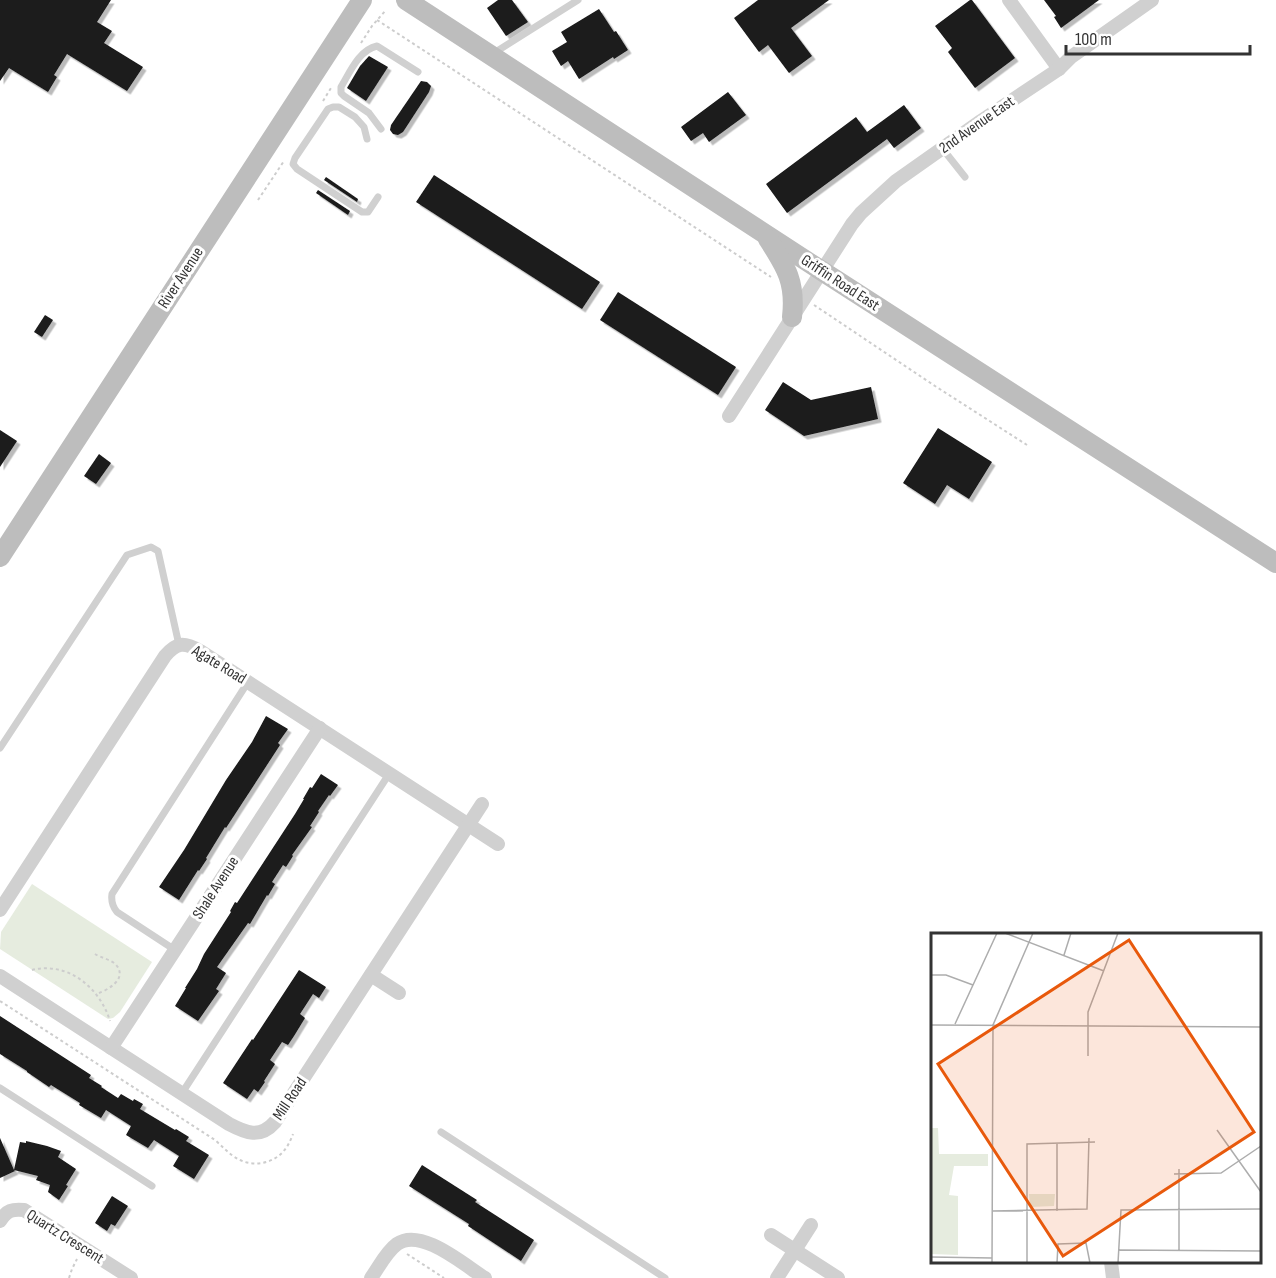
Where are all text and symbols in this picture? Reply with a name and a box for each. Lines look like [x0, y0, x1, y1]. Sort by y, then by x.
scale bar [1066, 18, 1250, 56]
text: 100 m [1075, 29, 1112, 50]
street label: 2nd Avenue East [936, 92, 1018, 158]
street label: River Avenue [154, 244, 208, 312]
street label: Griffin Road East [797, 251, 883, 315]
street label: Agate Road [188, 641, 250, 689]
street label: Shale Avenue [189, 853, 243, 923]
inset map [931, 933, 1261, 1263]
street label: Mill Road [269, 1074, 311, 1124]
street label: Quartz Crescent [23, 1206, 107, 1268]

